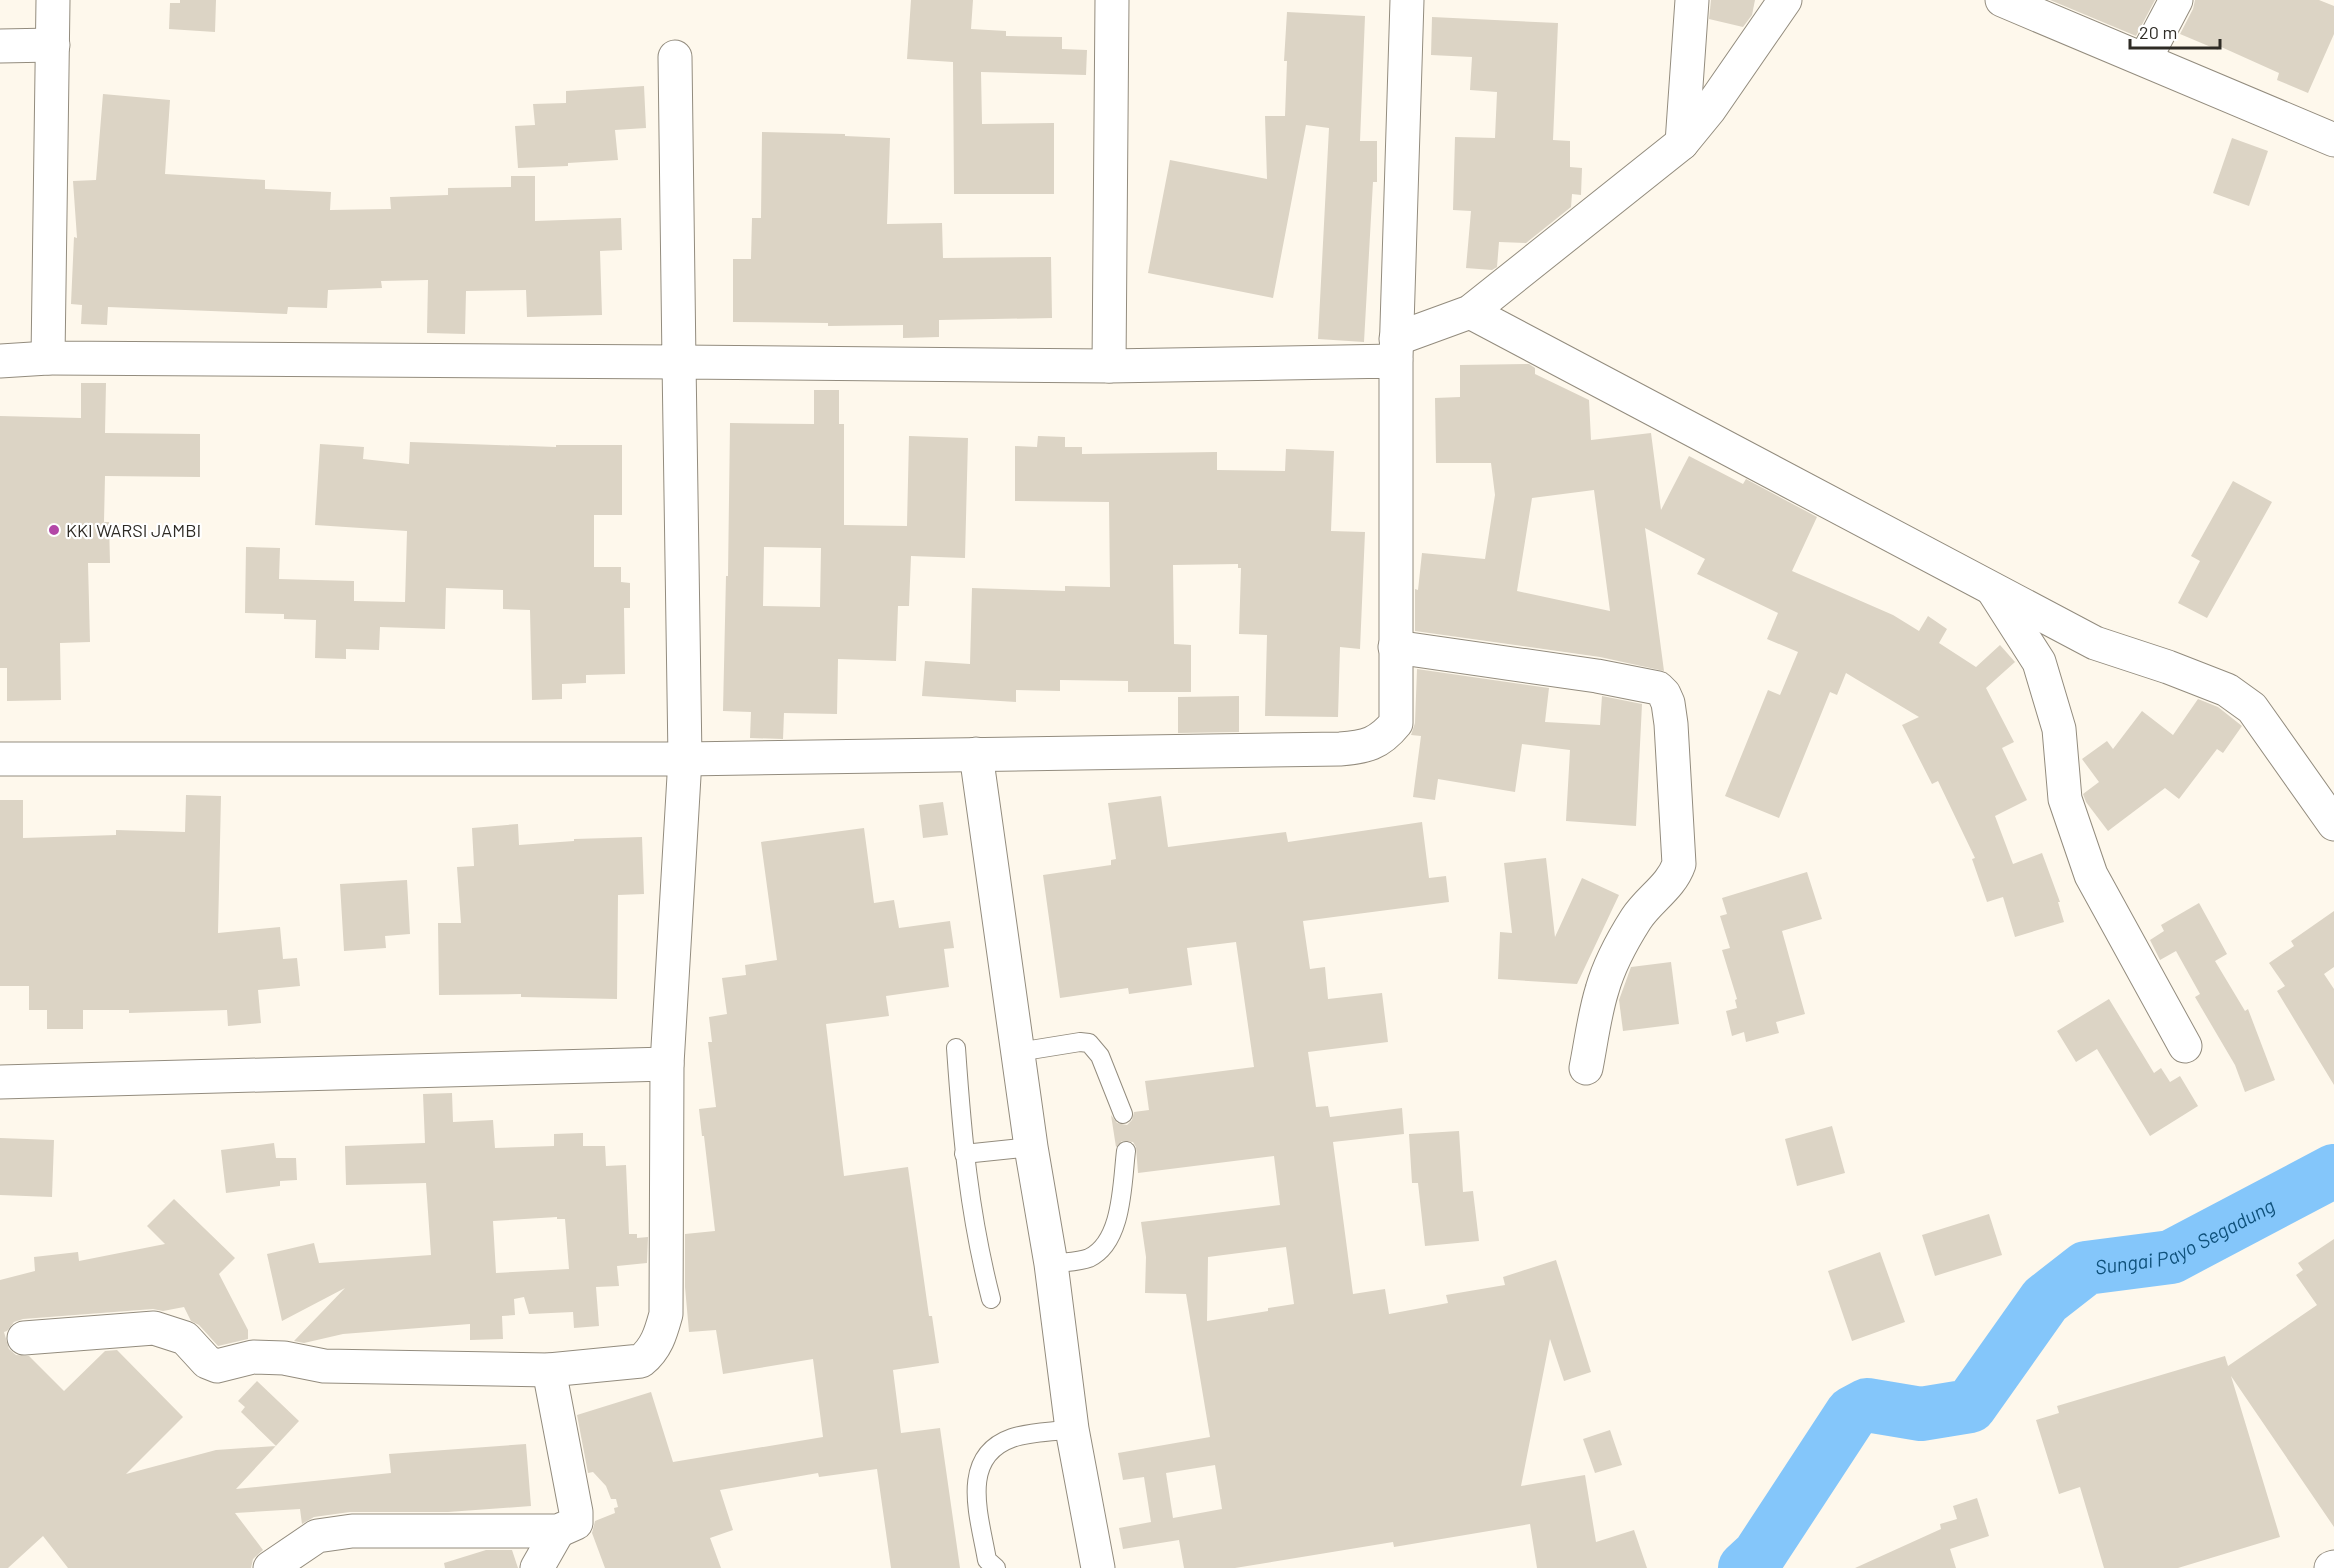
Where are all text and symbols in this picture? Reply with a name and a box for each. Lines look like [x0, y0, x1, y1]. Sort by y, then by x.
scale bar [2130, 12, 2220, 50]
text: 20 m [2139, 21, 2177, 43]
place label: KKI WARSI JAMBI [66, 519, 201, 541]
marker: KKI WARSI JAMBI [47, 523, 61, 537]
water label: Sungai Payo Segadung [2093, 1193, 2278, 1279]

